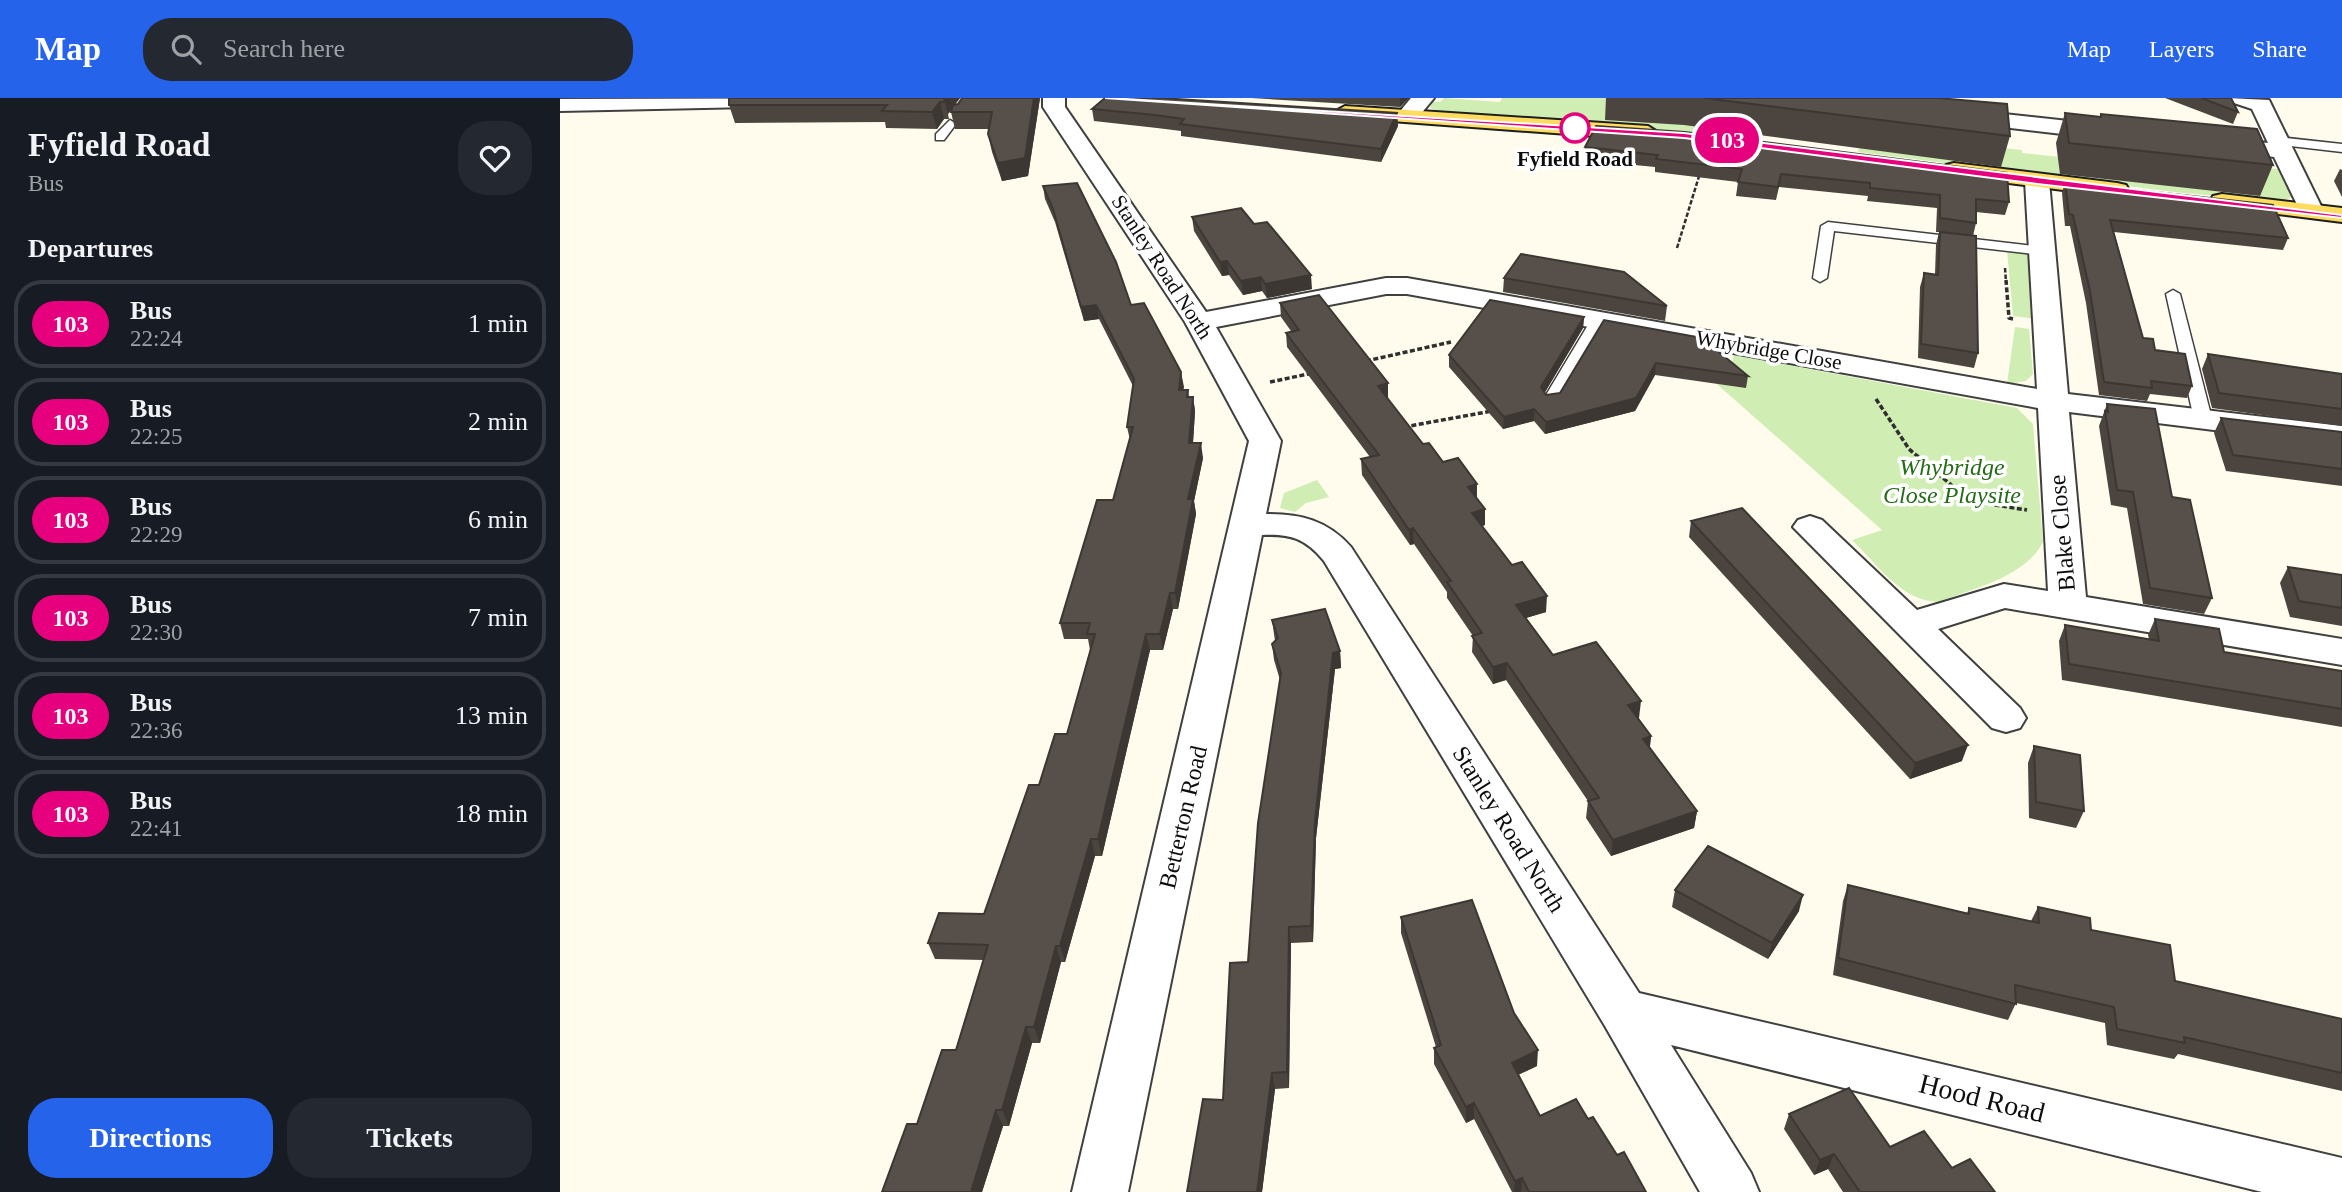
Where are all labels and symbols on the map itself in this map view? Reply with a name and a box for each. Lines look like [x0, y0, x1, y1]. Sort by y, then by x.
marker: Fyfield Road [1560, 113, 1590, 143]
line badge: 103 [1687, 117, 1767, 163]
place label: Fyfield Road [1517, 147, 1633, 171]
street label: Stanley Road North [1107, 191, 1218, 344]
street label: Whybridge Close [1694, 325, 1844, 375]
park label: Whybridge Close Playsite [1883, 454, 2021, 508]
street label: Blake Close [2044, 474, 2080, 592]
street label: Stanley Road North [1447, 741, 1571, 917]
street label: Betterton Road [1154, 743, 1212, 891]
street label: Hood Road [1916, 1067, 2048, 1129]

